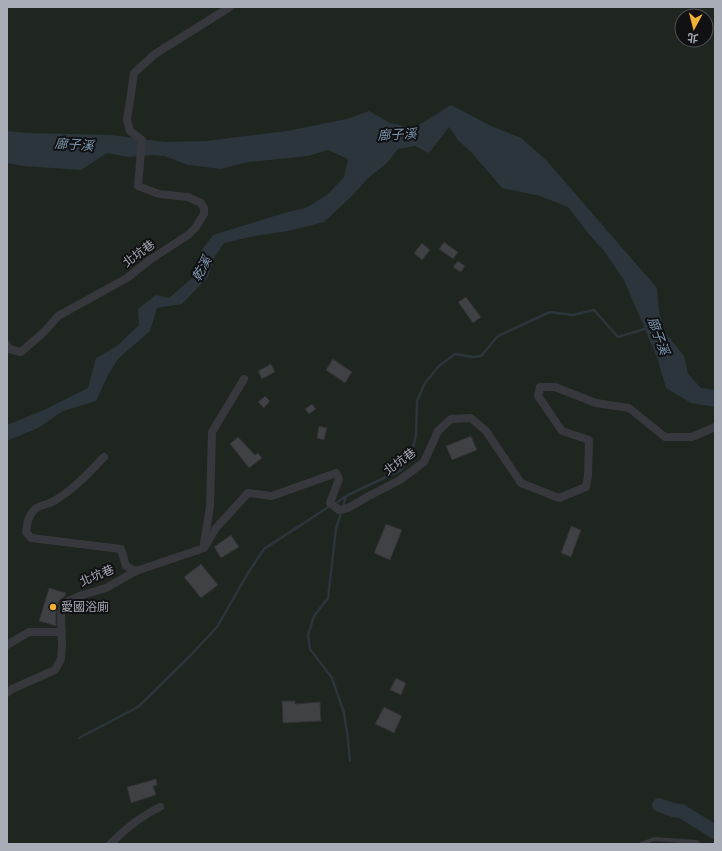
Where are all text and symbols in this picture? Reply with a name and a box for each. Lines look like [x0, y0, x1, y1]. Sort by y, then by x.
north arrow [674, 8, 714, 48]
text: 北 [686, 29, 699, 46]
water label: 廍子溪 [377, 125, 419, 145]
water label: 廍子溪 [54, 135, 96, 155]
street label: 北坑巷 [119, 237, 159, 271]
water label: 乾溪 [188, 252, 217, 285]
water label: 廍子溪 [643, 315, 674, 359]
street label: 北坑巷 [380, 445, 420, 479]
street label: 北坑巷 [77, 561, 117, 591]
place label: 愛國浴廁 [61, 599, 109, 616]
marker: 愛國浴廁 [48, 602, 58, 612]

